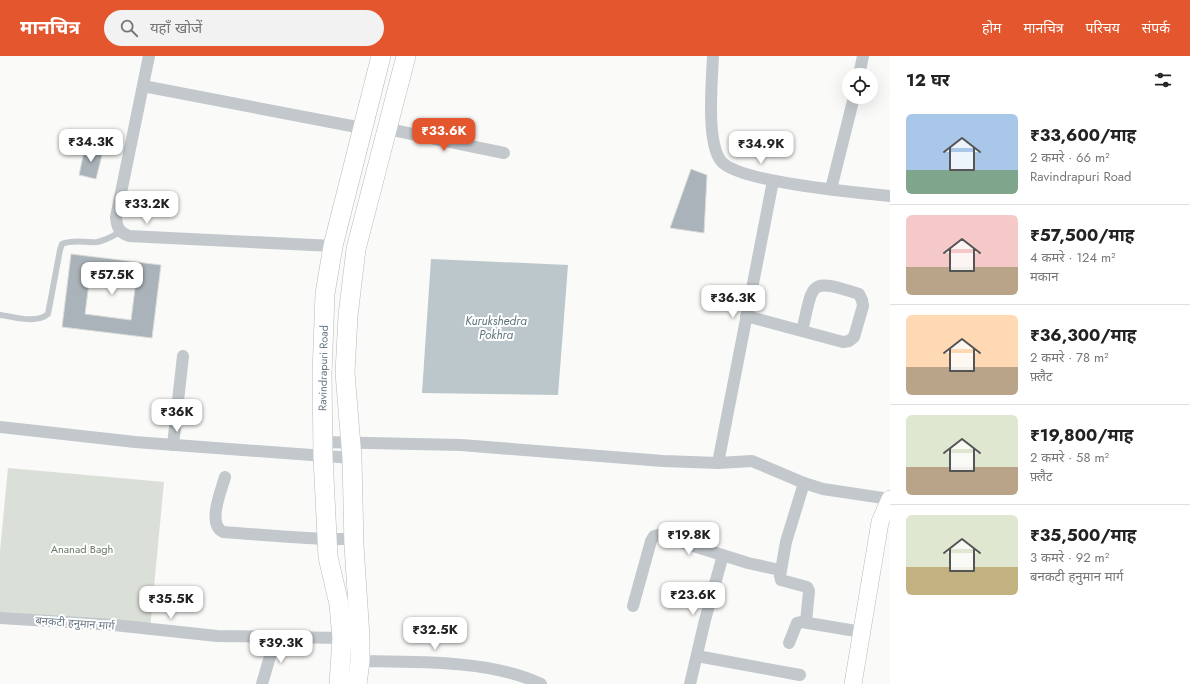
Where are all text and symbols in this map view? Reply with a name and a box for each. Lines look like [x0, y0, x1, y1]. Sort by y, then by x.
search box [104, 10, 384, 46]
text: मानचित्र [20, 14, 80, 41]
icon: search [118, 17, 140, 39]
text: यहाँ खोजें [150, 17, 202, 39]
text: होम [982, 18, 1001, 38]
text: मानचित्र [1023, 18, 1064, 38]
text: परिचय [1086, 18, 1120, 38]
text: संपर्क [1142, 18, 1170, 38]
map controls [842, 68, 878, 104]
button: locate [842, 68, 878, 104]
text: 12 घर [906, 68, 949, 92]
icon: filters [1152, 69, 1174, 91]
pin: ₹33.6K [411, 118, 477, 152]
text: ₹33.6K [421, 121, 467, 140]
text: ₹33,600/माह [1030, 123, 1136, 147]
pin: ₹34.3K [58, 129, 124, 163]
icon: home [938, 130, 986, 178]
pin: ₹34.9K [728, 131, 794, 165]
text: ₹34.3K [68, 132, 114, 151]
text: ₹34.9K [738, 134, 784, 153]
text: 2 कमरे · 66 m² [1030, 148, 1110, 167]
text: Ravindrapuri Road [1030, 167, 1132, 186]
pin: ₹33.2K [114, 191, 180, 225]
text: ₹33.2K [124, 194, 170, 213]
text: ₹57,500/माह [1030, 223, 1134, 247]
icon: home [938, 231, 986, 279]
text: 4 कमरे · 124 m² [1030, 248, 1116, 267]
pin: ₹57.5K [79, 262, 145, 296]
text: ₹57.5K [90, 265, 134, 284]
text: मकान [1030, 267, 1058, 286]
pin: ₹36.3K [700, 285, 766, 319]
text: ₹36.3K [710, 288, 756, 307]
water label: Kurukshedra Pokhra [465, 312, 527, 344]
text: ₹36,300/माह [1030, 323, 1136, 347]
street label: Ravindrapuri Road [314, 325, 332, 411]
icon: home [938, 331, 986, 379]
text: 2 कमरे · 78 m² [1030, 348, 1109, 367]
text: फ़्लैट [1030, 367, 1053, 386]
pin: ₹36K [153, 399, 201, 433]
text: ₹36K [160, 402, 194, 421]
text: ₹19,800/माह [1030, 423, 1133, 447]
icon: home [938, 431, 986, 479]
text: 2 कमरे · 58 m² [1030, 448, 1109, 467]
text: फ़्लैट [1030, 467, 1053, 486]
pin: ₹19.8K [656, 522, 722, 556]
text: ₹35,500/माह [1030, 523, 1136, 547]
text: ₹19.8K [667, 525, 711, 544]
icon: home [938, 531, 986, 579]
park label: Ananad Bagh [51, 541, 113, 557]
text: 3 कमरे · 92 m² [1030, 548, 1109, 567]
text: बनकटी हनुमान मार्ग [1030, 567, 1123, 586]
pin: ₹23.6K [660, 582, 726, 616]
text: ₹23.6K [670, 585, 716, 604]
pin: ₹35.5K [138, 586, 204, 620]
text: ₹35.5K [148, 589, 194, 608]
street label: बनकटी हनुमान मार्ग [35, 612, 116, 634]
pin: ₹32.5K [402, 617, 468, 651]
text: ₹32.5K [412, 620, 458, 639]
pin: ₹39.3K [248, 630, 314, 664]
text: ₹39.3K [259, 633, 303, 652]

